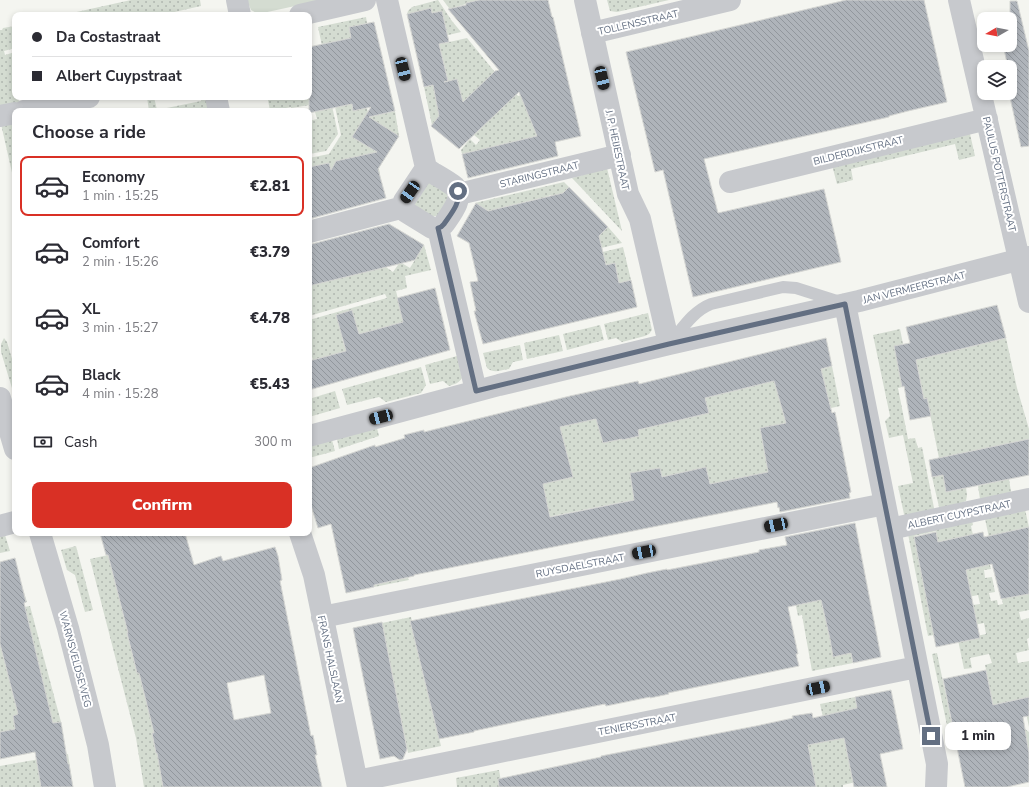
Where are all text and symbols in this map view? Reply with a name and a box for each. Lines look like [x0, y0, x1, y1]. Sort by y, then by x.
street label: TOLLENSSTRAAT [597, 7, 680, 39]
north arrow [977, 12, 1017, 52]
map controls [977, 12, 1017, 100]
text: Da Costastraat [56, 27, 160, 47]
car [394, 56, 412, 82]
button: layers [977, 60, 1017, 100]
car [593, 65, 611, 91]
text: Albert Cuypstraat [56, 66, 182, 86]
street label: J. P. HEIJESTRAAT [601, 108, 632, 192]
street label: PAULUS POTTERSTRAAT [979, 115, 1019, 233]
text: Choose a ride [32, 120, 146, 144]
street label: BILDERDIJKSTRAAT [812, 133, 905, 169]
street label: STARINGSTRAAT [498, 158, 580, 192]
text: Economy [82, 167, 145, 187]
icon: car [34, 168, 70, 204]
text: €2.81 [250, 176, 290, 196]
car [398, 179, 422, 205]
route start [449, 182, 467, 200]
text: 1 min · 15:25 [82, 187, 158, 205]
text: Comfort [82, 233, 139, 253]
icon: car [34, 234, 70, 270]
text: €3.79 [250, 242, 290, 262]
text: 2 min · 15:26 [82, 253, 158, 271]
street label: JAN VERMEERSTRAAT [861, 268, 967, 308]
text: XL [82, 299, 101, 319]
icon: car [34, 300, 70, 336]
text: €4.78 [250, 308, 290, 328]
text: 3 min · 15:27 [82, 319, 158, 337]
text: Black [82, 365, 120, 385]
icon: car [34, 366, 70, 402]
text: €5.43 [250, 374, 290, 394]
text: 4 min · 15:28 [82, 385, 158, 403]
car [368, 408, 394, 426]
icon: cash [32, 431, 54, 453]
text: Cash [64, 432, 98, 452]
text: 300 m [254, 433, 292, 451]
button: Confirm [32, 482, 292, 528]
street label: ALBERT CUYPSTRAAT [906, 497, 1012, 533]
car [763, 517, 789, 533]
car [631, 544, 657, 560]
street label: RUYSDAELSTRAAT [535, 551, 626, 581]
street label: WARNSVELDSEWEG [55, 609, 95, 709]
street label: FRANS HALSLAAN [314, 614, 346, 704]
car [805, 680, 831, 696]
street label: TENIERSSTRAAT [597, 711, 677, 739]
callout: 1 min [945, 722, 1011, 750]
route end [922, 727, 940, 745]
text: 1 min [961, 727, 995, 745]

